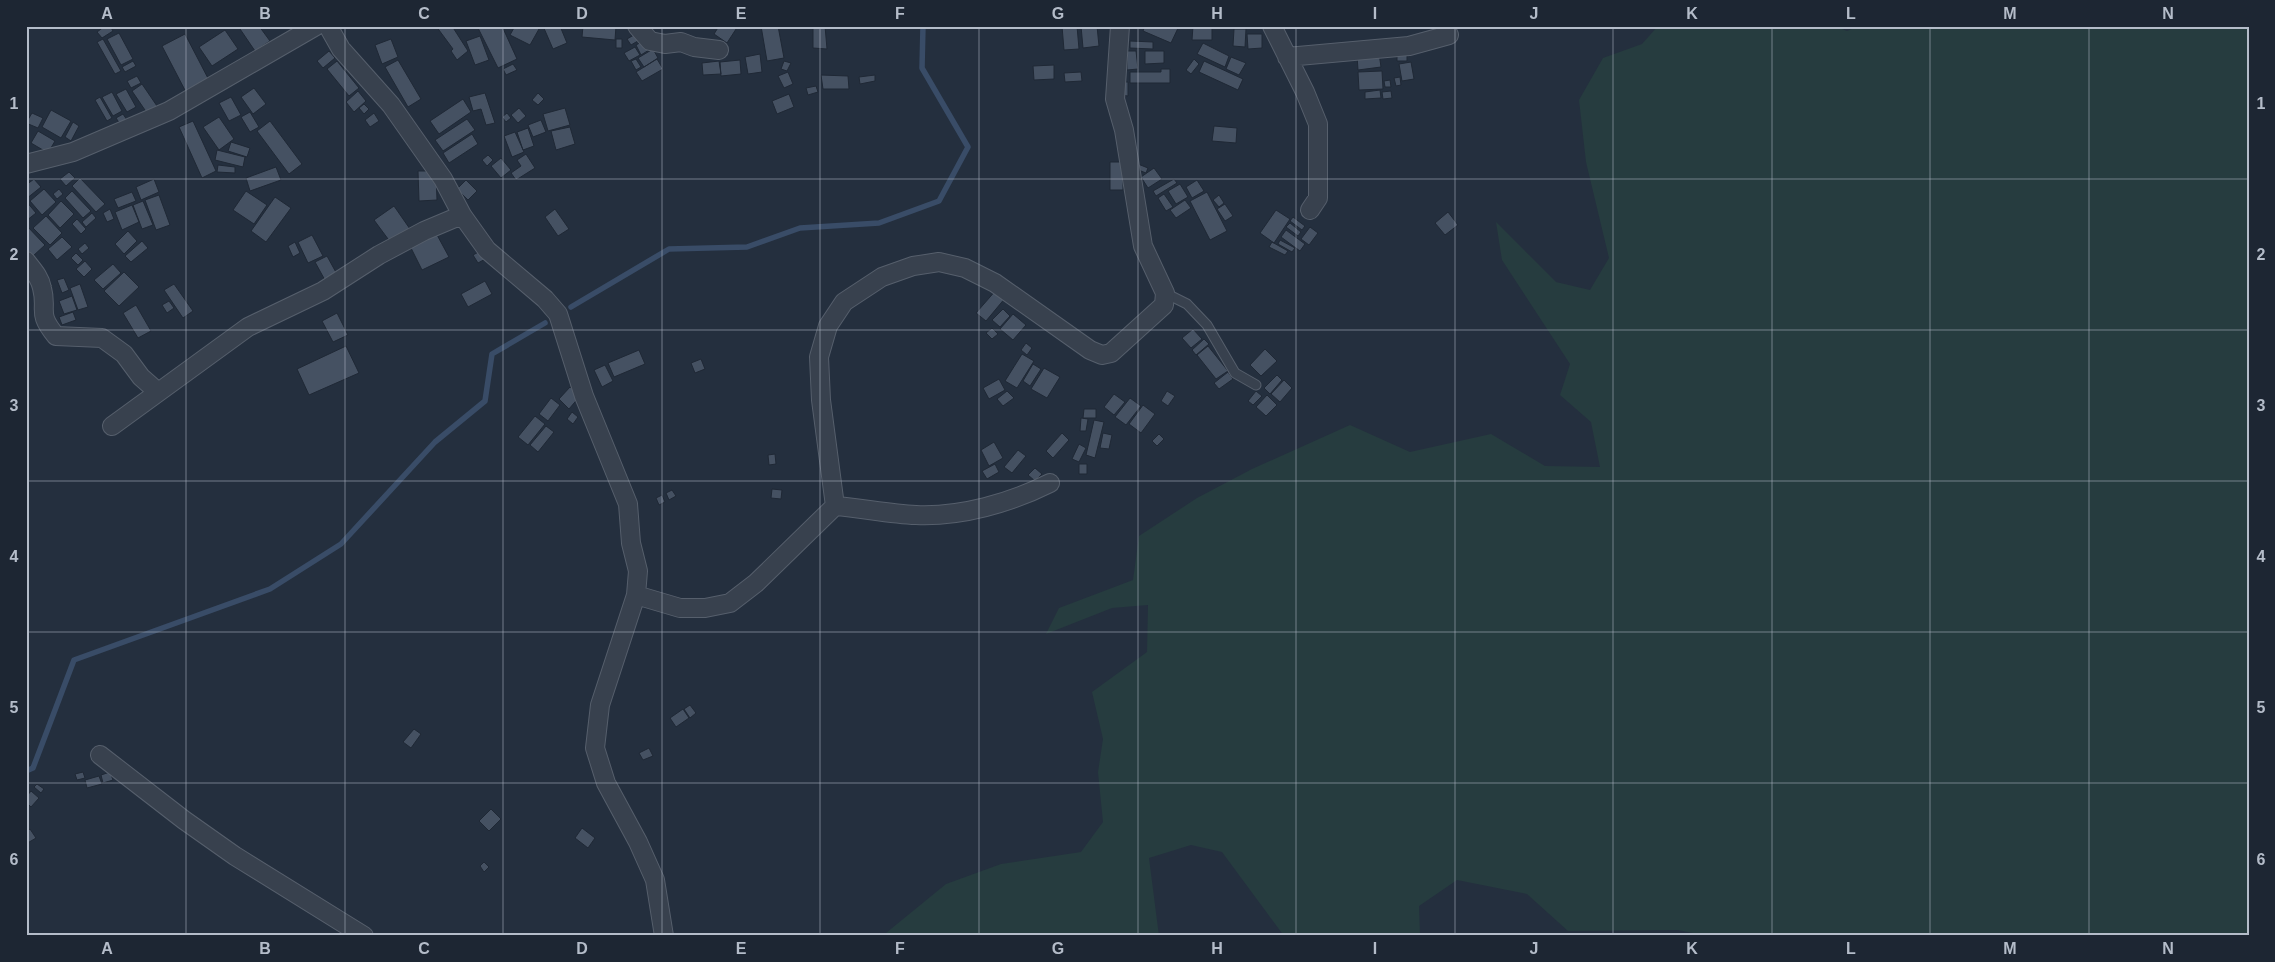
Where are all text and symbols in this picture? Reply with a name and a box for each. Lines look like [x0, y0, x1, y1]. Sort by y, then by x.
text: A [101, 5, 113, 22]
text: B [259, 5, 271, 22]
text: C [418, 5, 430, 22]
text: D [576, 5, 588, 22]
text: E [736, 5, 747, 22]
text: F [895, 5, 905, 22]
text: G [1052, 5, 1064, 22]
text: H [1211, 5, 1223, 22]
text: I [1373, 5, 1377, 22]
text: J [1530, 5, 1538, 22]
text: K [1686, 5, 1698, 22]
text: L [1846, 5, 1856, 22]
text: M [2003, 5, 2017, 22]
text: N [2162, 5, 2174, 22]
text: 1 [10, 95, 19, 112]
text: 1 [2257, 95, 2266, 112]
text: 2 [10, 246, 19, 263]
text: 2 [2257, 246, 2266, 263]
text: 3 [10, 397, 19, 414]
text: 3 [2257, 397, 2266, 414]
text: 4 [10, 548, 19, 565]
text: 4 [2257, 548, 2266, 565]
text: 5 [10, 699, 19, 716]
text: 5 [2257, 699, 2266, 716]
text: 6 [10, 851, 19, 868]
text: 6 [2257, 851, 2266, 868]
text: A [101, 940, 113, 957]
text: B [259, 940, 271, 957]
text: C [418, 940, 430, 957]
text: D [576, 940, 588, 957]
text: E [736, 940, 747, 957]
text: F [895, 940, 905, 957]
text: G [1052, 940, 1064, 957]
text: H [1211, 940, 1223, 957]
text: I [1373, 940, 1377, 957]
text: J [1530, 940, 1538, 957]
text: K [1686, 940, 1698, 957]
text: L [1846, 940, 1856, 957]
text: M [2003, 940, 2017, 957]
text: N [2162, 940, 2174, 957]

